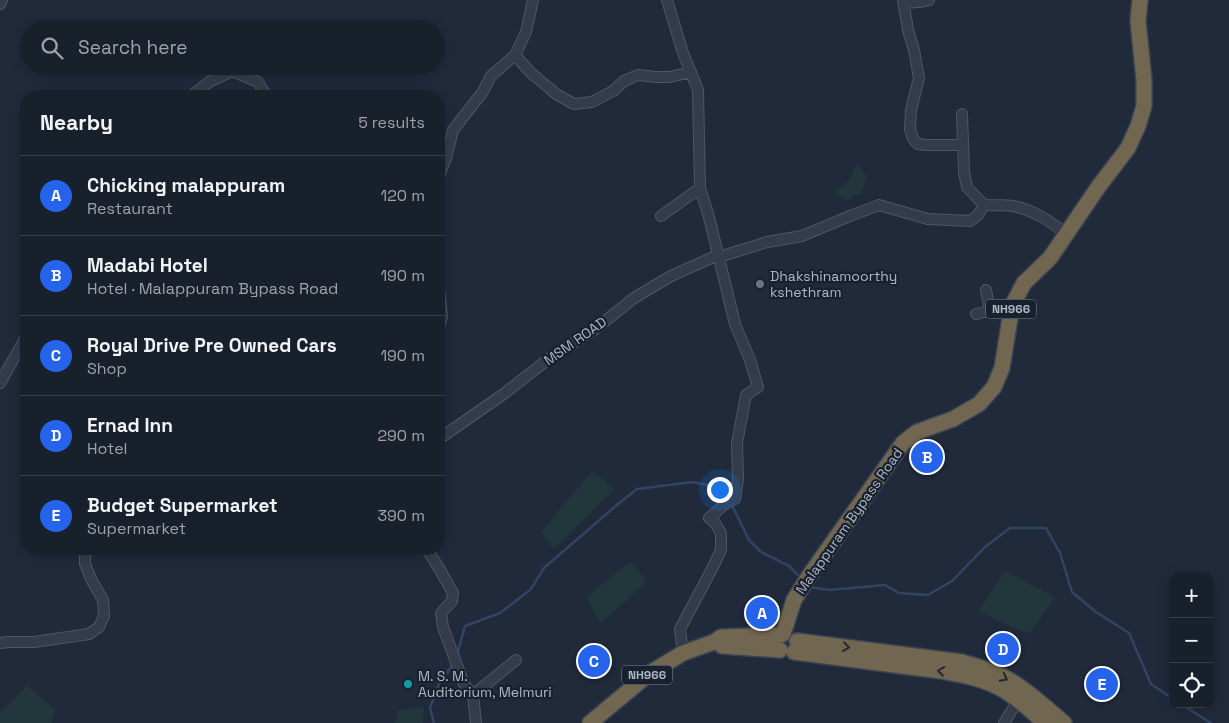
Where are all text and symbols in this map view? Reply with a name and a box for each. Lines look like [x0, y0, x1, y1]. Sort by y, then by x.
search box [20, 20, 445, 75]
icon: search [38, 34, 66, 62]
text: Search here [78, 35, 188, 60]
text: Nearby [40, 109, 113, 136]
text: 5 results [358, 112, 425, 133]
text: Chicking malappuram [87, 173, 285, 198]
text: A [51, 185, 61, 206]
text: 120 m [381, 185, 425, 206]
text: Restaurant [87, 198, 173, 219]
text: Madabi Hotel [87, 253, 208, 278]
text: B [51, 265, 61, 286]
text: 190 m [380, 265, 425, 286]
place label: Dhakshinamoorthy kshethram [770, 267, 897, 301]
text: Hotel · Malappuram Bypass Road [87, 278, 338, 299]
marker: Dhakshinamoorthy kshethram [754, 278, 766, 290]
road number: NH966 [986, 300, 1036, 318]
street label: MSM ROAD [540, 313, 610, 369]
text: Royal Drive Pre Owned Cars [87, 333, 337, 358]
text: C [51, 345, 61, 366]
text: 190 m [380, 345, 425, 366]
text: Shop [87, 358, 127, 379]
text: Ernad Inn [87, 413, 173, 438]
text: D [51, 425, 61, 446]
text: 290 m [377, 425, 425, 446]
text: Hotel [87, 438, 128, 459]
pin: B [911, 438, 943, 476]
street label: Malappuram Bypass Road [792, 444, 906, 598]
your location [707, 477, 733, 503]
text: Budget Supermarket [87, 493, 278, 518]
text: E [52, 505, 60, 526]
text: 390 m [377, 505, 425, 526]
text: Supermarket [87, 518, 186, 539]
map controls [1169, 573, 1214, 708]
button: + [1169, 573, 1214, 618]
pin: A [746, 594, 778, 632]
button: − [1169, 618, 1214, 663]
pin: D [987, 630, 1019, 668]
one-way arrow [842, 641, 850, 652]
pin: C [578, 642, 610, 680]
button: locate [1169, 663, 1214, 708]
pin: E [1086, 665, 1118, 703]
road number: NH966 [622, 666, 672, 684]
one-way arrow [937, 666, 945, 676]
place label: M. S. M. Auditorium, Melmuri [418, 667, 552, 701]
one-way arrow [999, 672, 1008, 682]
marker: M. S. M. Auditorium, Melmuri [402, 678, 414, 690]

